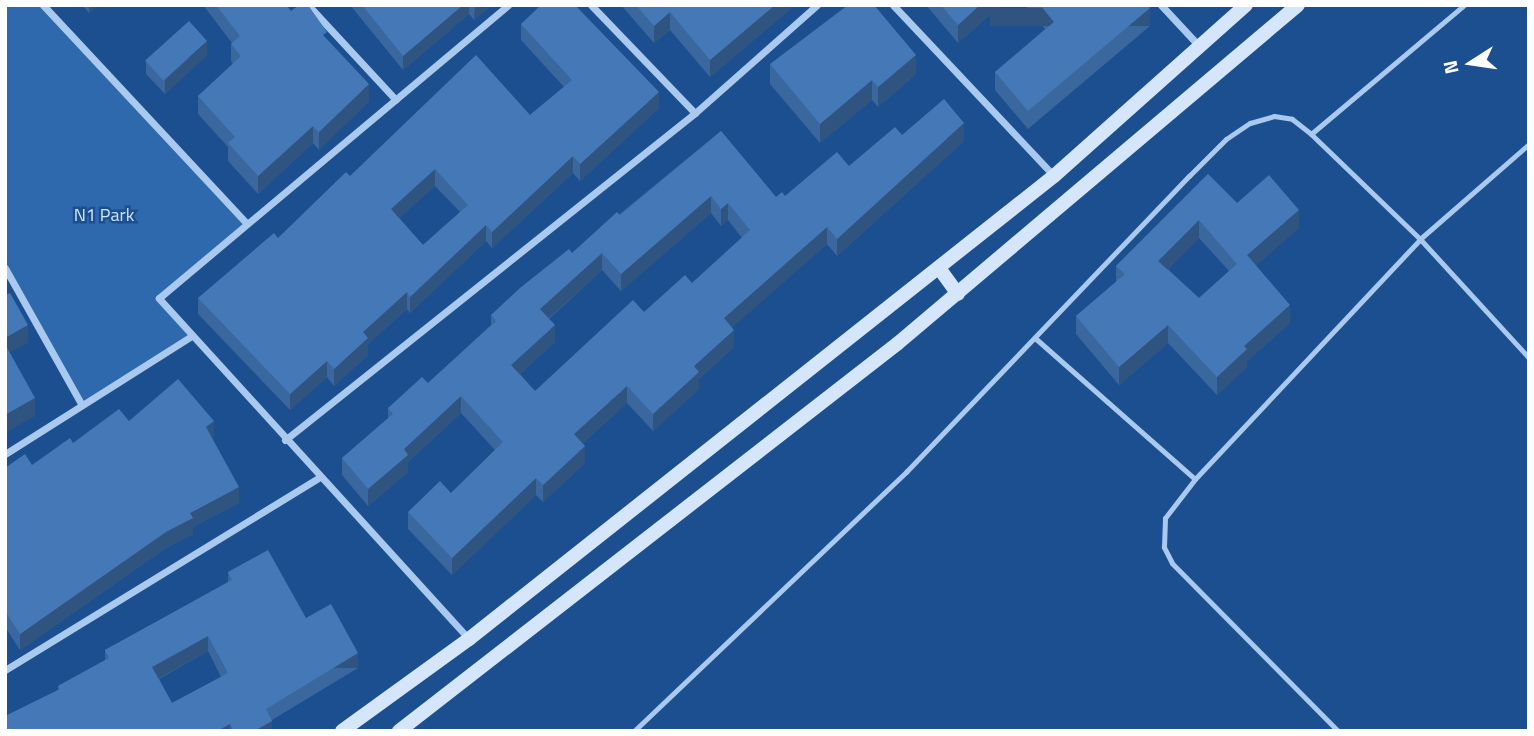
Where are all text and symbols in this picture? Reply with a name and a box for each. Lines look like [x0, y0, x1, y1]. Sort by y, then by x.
north arrow [1436, 28, 1506, 98]
text: N [1434, 58, 1466, 77]
park label: N1 Park [74, 204, 134, 226]

